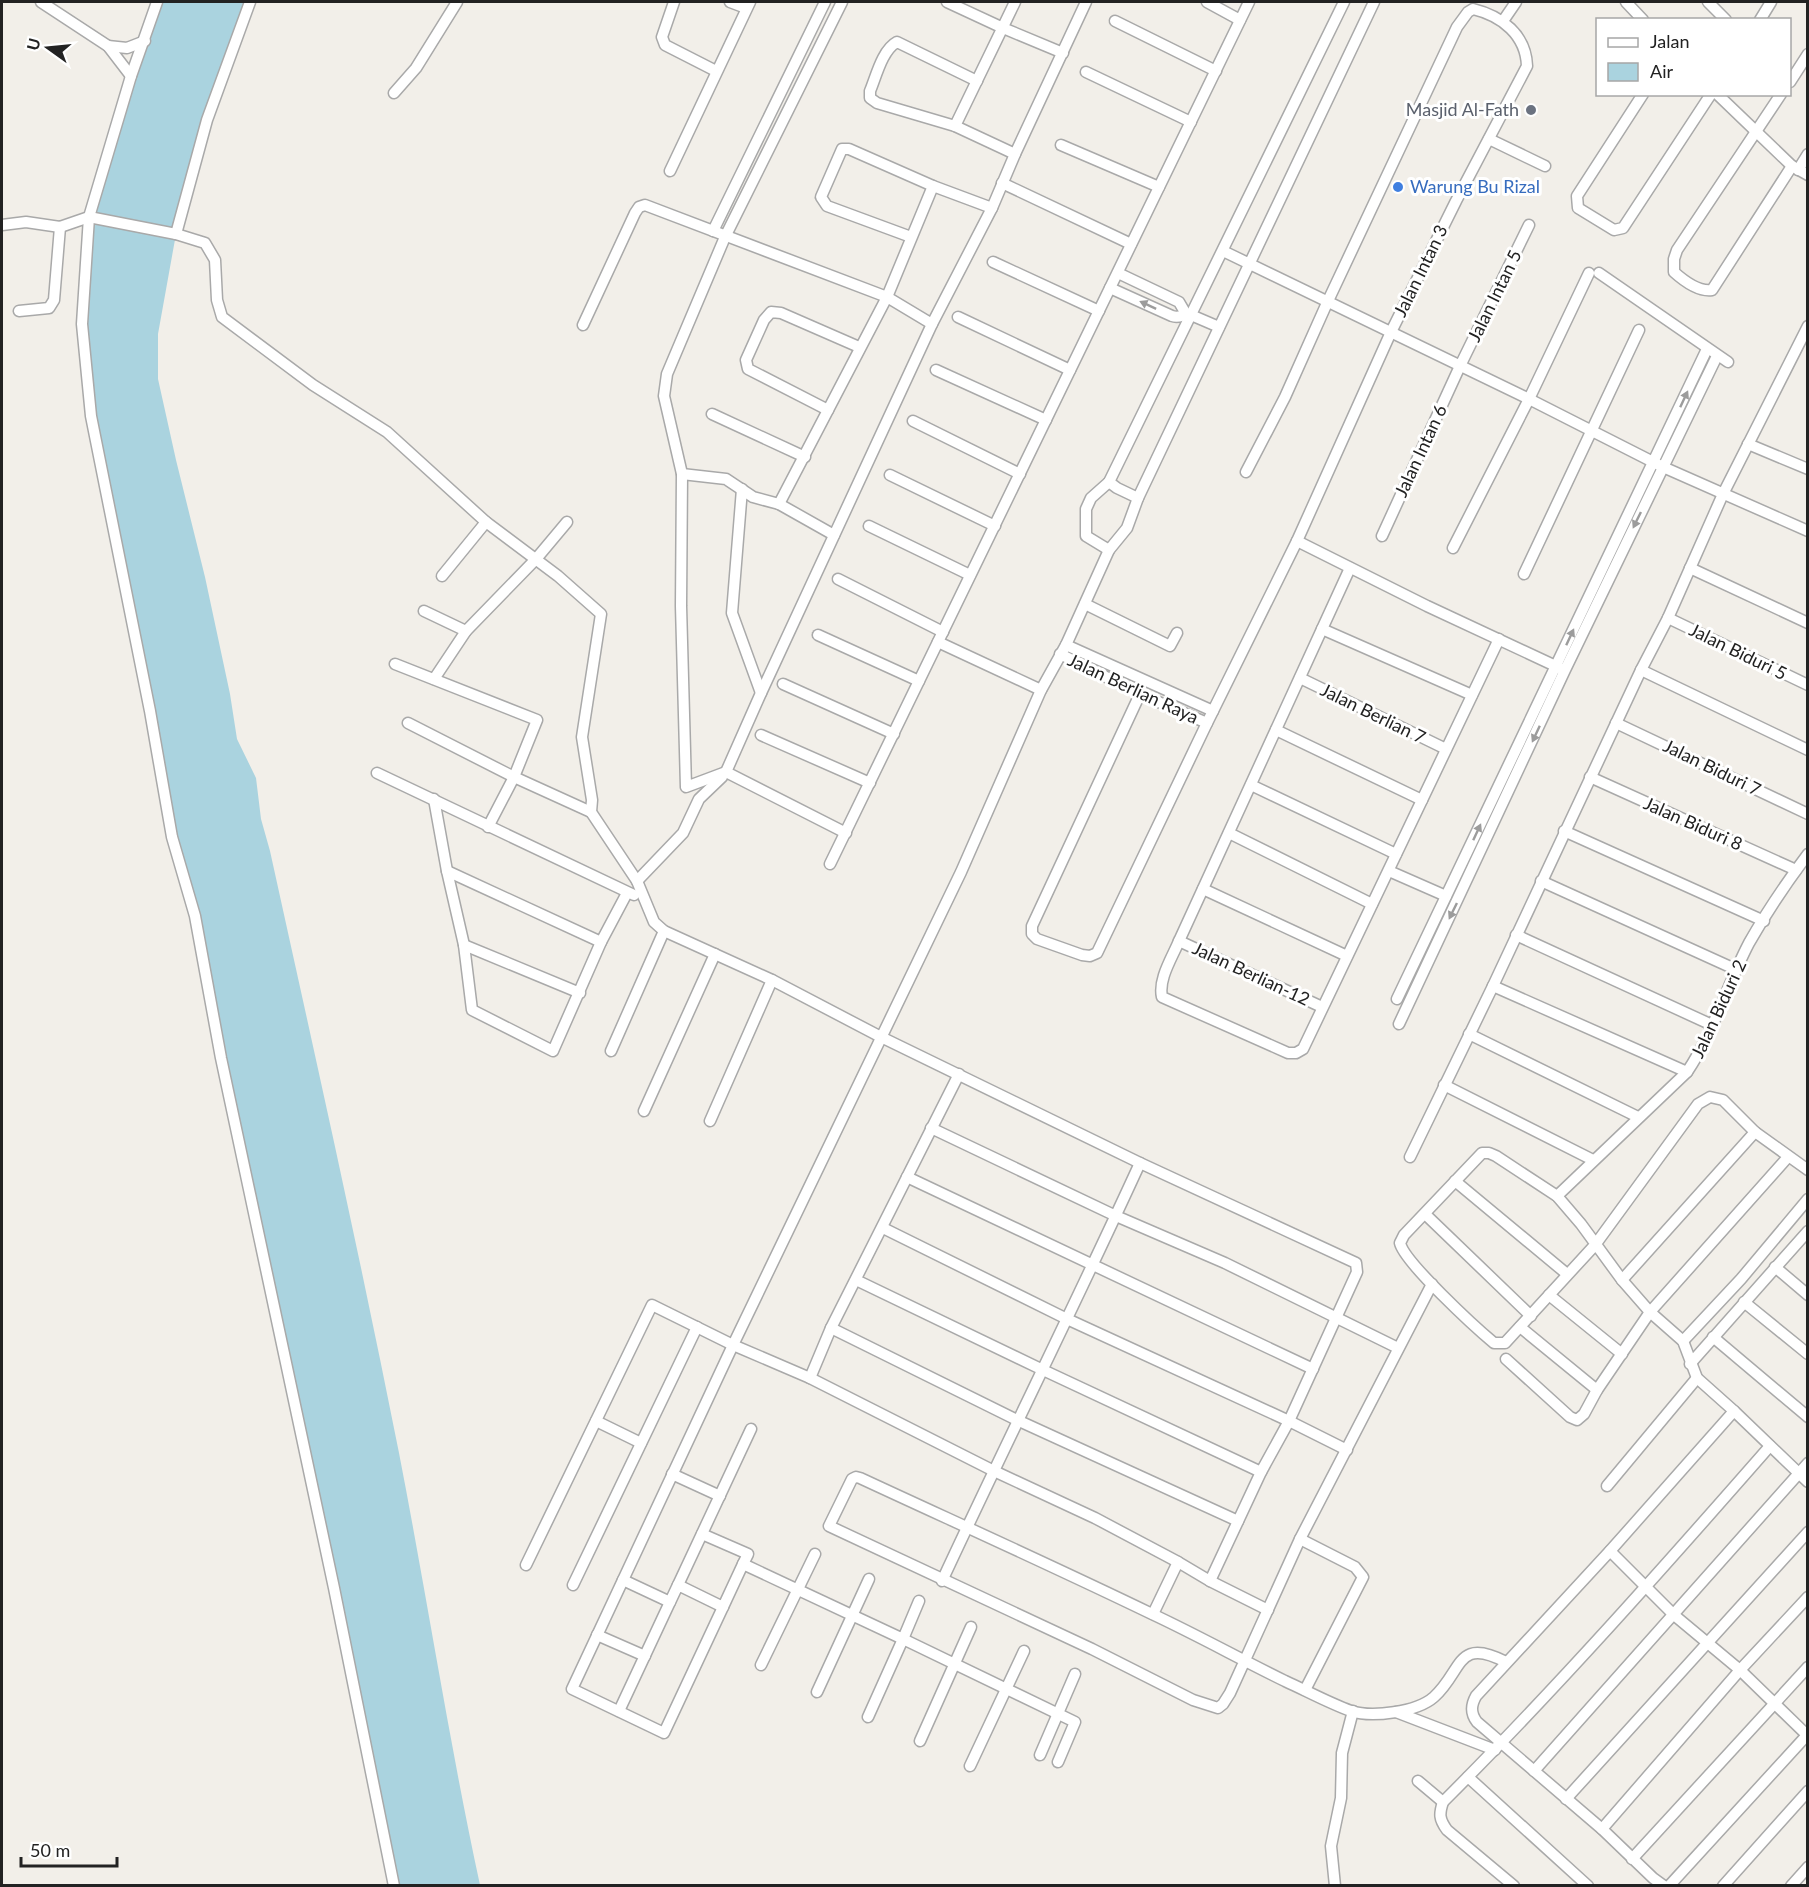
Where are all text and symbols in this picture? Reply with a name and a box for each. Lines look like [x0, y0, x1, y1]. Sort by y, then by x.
north arrow [18, 18, 78, 78]
legend [1596, 18, 1791, 96]
text: Jalan [1650, 30, 1689, 52]
text: U [22, 36, 44, 52]
text: Air [1650, 60, 1673, 82]
place label: Masjid Al-Fath [1406, 98, 1519, 120]
marker: Masjid Al-Fath [1524, 103, 1538, 117]
place label: Warung Bu Rizal [1410, 175, 1540, 197]
marker: Warung Bu Rizal [1391, 180, 1405, 194]
street label: Jalan Intan 3 [1388, 221, 1452, 320]
street label: Jalan Intan 5 [1462, 246, 1526, 345]
one-way arrow [1139, 300, 1157, 310]
one-way arrow [1679, 390, 1688, 407]
street label: Jalan Intan 6 [1389, 401, 1451, 500]
one-way arrow [1633, 511, 1642, 528]
street label: Jalan Biduri 5 [1686, 618, 1791, 684]
one-way arrow [1565, 629, 1574, 646]
street label: Jalan Berlian Raya [1065, 648, 1202, 728]
street label: Jalan Berlian 7 [1317, 678, 1430, 748]
one-way arrow [1531, 725, 1540, 742]
street label: Jalan Biduri 7 [1660, 734, 1765, 800]
street label: Jalan Biduri 8 [1641, 792, 1746, 855]
one-way arrow [1472, 824, 1481, 841]
one-way arrow [1449, 902, 1458, 919]
street label: Jalan Berlian-12 [1189, 936, 1314, 1010]
street label: Jalan Biduri 2 [1686, 956, 1750, 1061]
scale bar [21, 1830, 117, 1868]
text: 50 m [30, 1839, 70, 1861]

